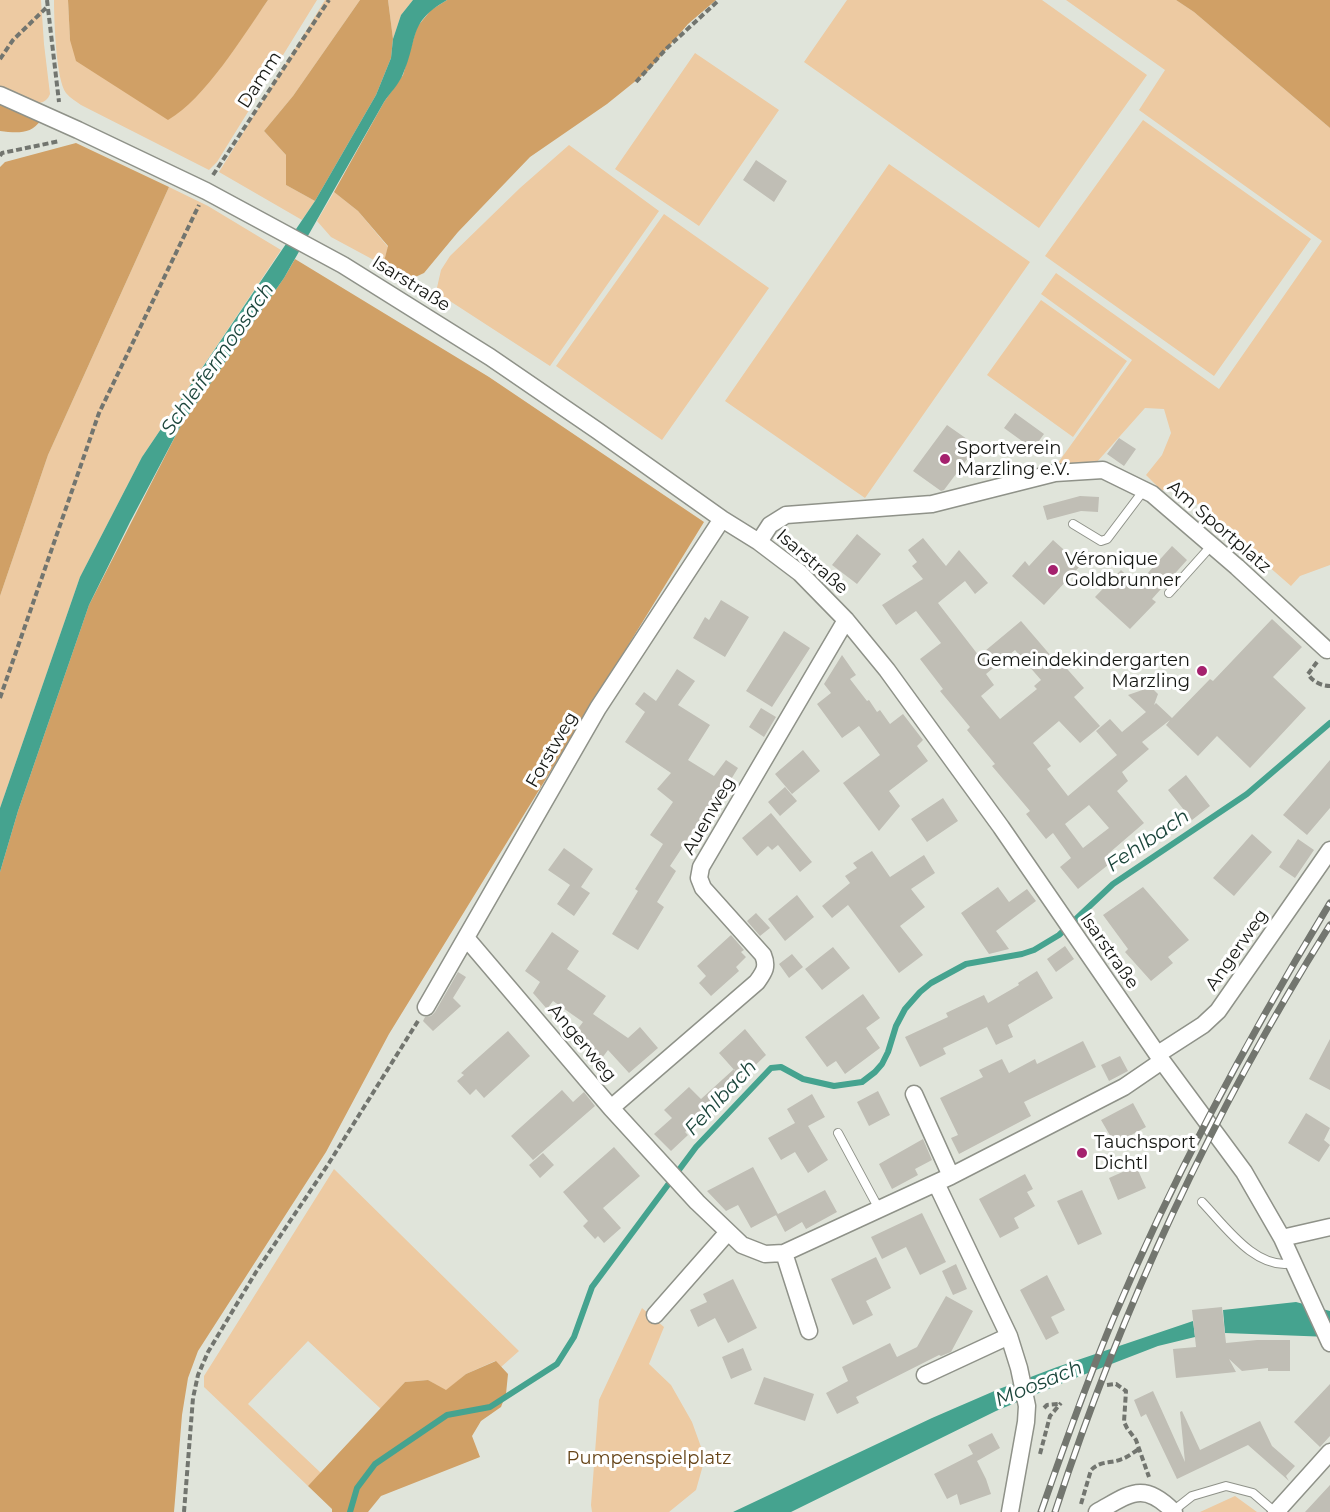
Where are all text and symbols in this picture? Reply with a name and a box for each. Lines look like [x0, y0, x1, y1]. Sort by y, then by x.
street label: Damm [234, 47, 286, 113]
street label: Isarstraße [368, 251, 454, 317]
water label: Schleifermoosach [156, 278, 280, 440]
place label: Sportverein Marzling e.V. [957, 438, 1070, 480]
marker: Sportverein Marzling e.V. [938, 452, 952, 466]
street label: Am Sportplatz [1163, 476, 1275, 578]
street label: Isarstraße [772, 525, 852, 599]
place label: Véronique Goldbrunner [1065, 549, 1181, 592]
marker: Véronique Goldbrunner [1046, 563, 1060, 577]
place label: Gemeindekindergarten Marzling [977, 650, 1190, 692]
marker: Gemeindekindergarten Marzling [1195, 664, 1209, 678]
street label: Forstweg [522, 708, 582, 792]
street label: Auenweg [678, 773, 740, 859]
water label: Fehlbach [1102, 804, 1194, 878]
street label: Angerweg [1201, 905, 1273, 995]
street label: Isarstraße [1075, 909, 1143, 993]
street label: Angerweg [543, 1000, 621, 1086]
water label: Fehlbach [680, 1055, 762, 1141]
place label: Tauchsport Dichtl [1094, 1132, 1196, 1174]
marker: Tauchsport Dichtl [1075, 1146, 1089, 1160]
water label: Moosach [992, 1356, 1086, 1412]
park label: Pumpenspielplatz [566, 1448, 732, 1470]

